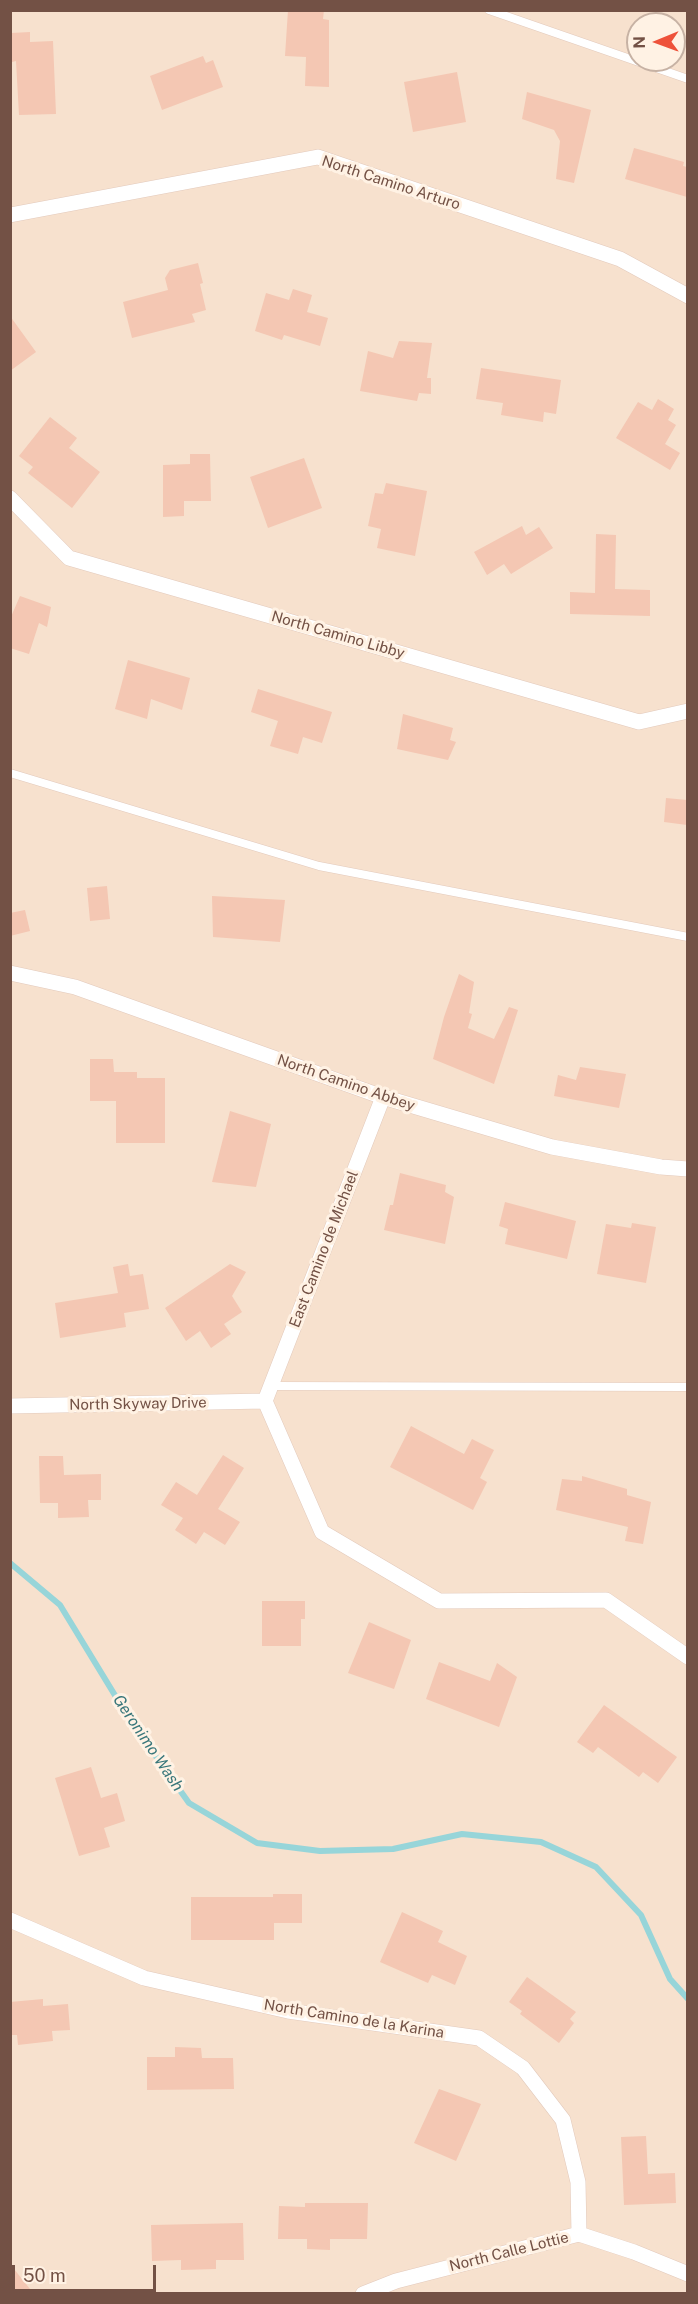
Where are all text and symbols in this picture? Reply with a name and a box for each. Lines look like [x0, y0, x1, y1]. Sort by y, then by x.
north arrow [626, 12, 686, 72]
text: N [630, 36, 649, 49]
street label: North Camino Arturo [319, 152, 463, 214]
street label: North Camino Libby [269, 607, 407, 663]
street label: North Camino Abbey [275, 1051, 417, 1115]
street label: East Camino de Michael [286, 1168, 362, 1330]
street label: North Skyway Drive [69, 1394, 207, 1414]
water label: Geronimo Wash [109, 1691, 187, 1795]
street label: North Camino de la Karina [263, 1996, 445, 2042]
street label: North Calle Lottie [448, 2228, 570, 2276]
scale bar [15, 2253, 159, 2291]
text: 50 m [23, 2265, 66, 2286]

